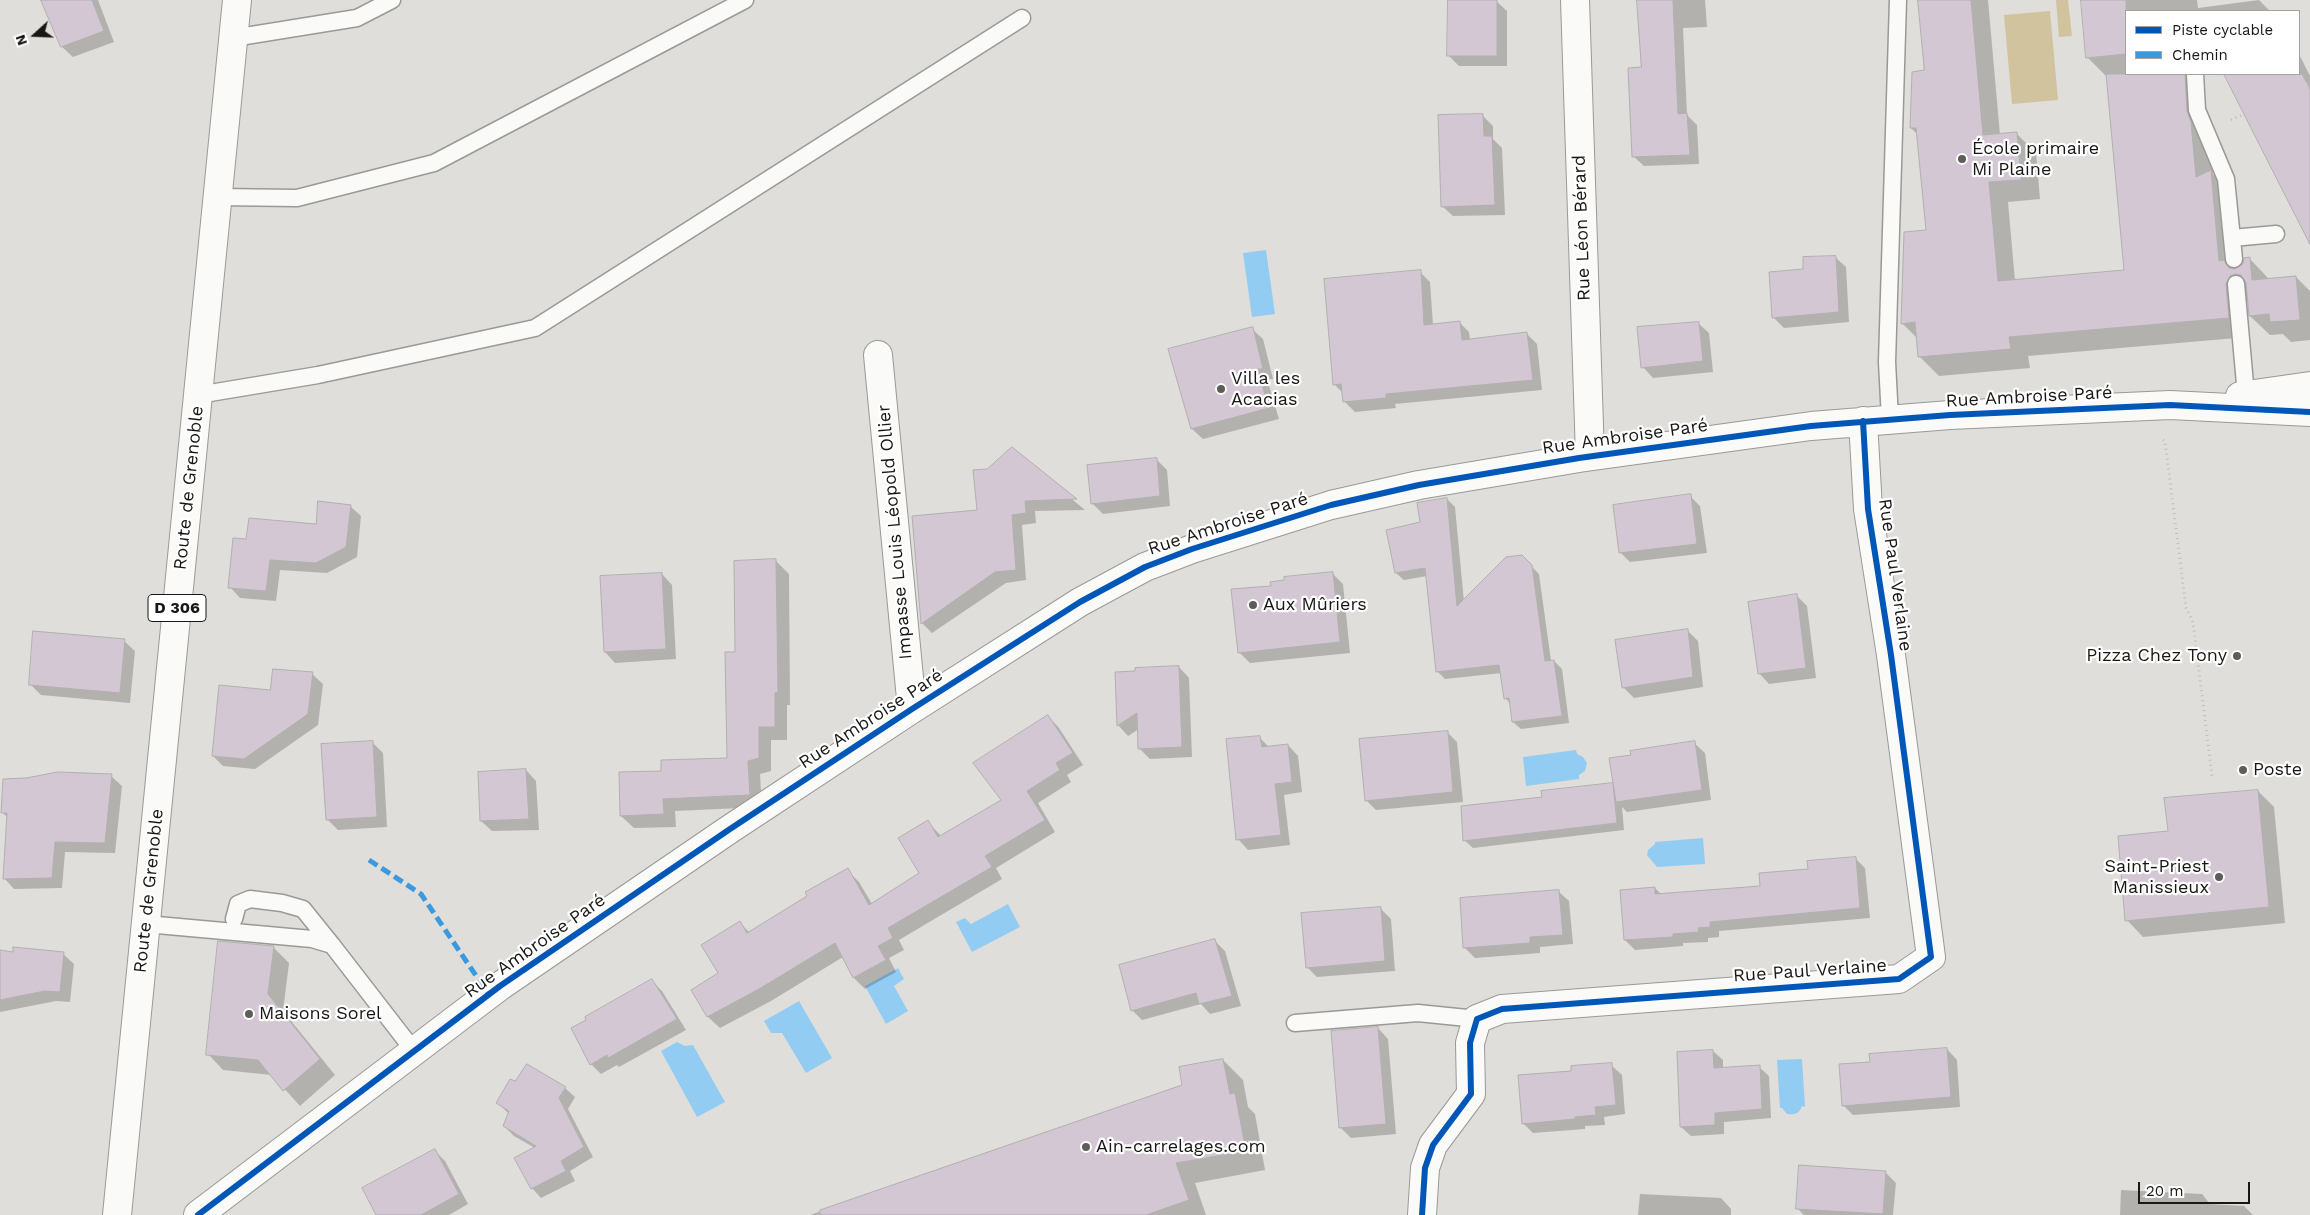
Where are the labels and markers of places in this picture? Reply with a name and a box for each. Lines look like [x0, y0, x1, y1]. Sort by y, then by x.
place label: École primaire Mi Plaine [1972, 138, 2099, 180]
marker: École primaire Mi Plaine [1956, 153, 1968, 165]
place label: Villa les Acacias [1231, 368, 1300, 410]
marker: Villa les Acacias [1215, 383, 1227, 395]
place label: Aux Mûriers [1263, 594, 1367, 616]
marker: Aux Mûriers [1247, 599, 1259, 611]
place label: Pizza Chez Tony [2086, 645, 2227, 667]
marker: Pizza Chez Tony [2231, 650, 2243, 662]
place label: Poste [2253, 759, 2302, 781]
marker: Poste [2237, 764, 2249, 776]
place label: Saint-Priest Manissieux [2105, 856, 2209, 899]
marker: Saint-Priest Manissieux [2213, 871, 2225, 883]
place label: Maisons Sorel [259, 1003, 382, 1025]
marker: Maisons Sorel [243, 1008, 255, 1020]
place label: Ain-carrelages.com [1096, 1136, 1266, 1158]
marker: Ain-carrelages.com [1080, 1141, 1092, 1153]

